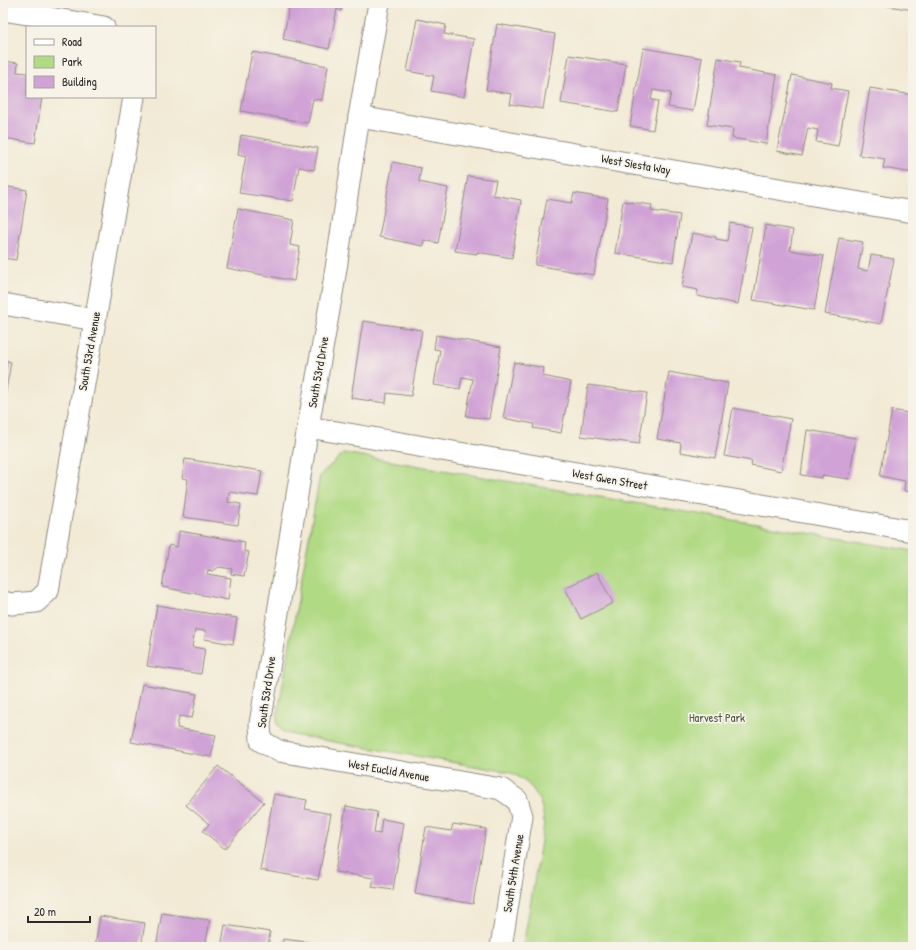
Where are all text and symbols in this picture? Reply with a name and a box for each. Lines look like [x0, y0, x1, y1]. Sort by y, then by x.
legend [26, 26, 156, 98]
text: Road [62, 33, 82, 50]
text: Park [62, 53, 82, 70]
text: Building [62, 73, 97, 90]
street label: West Siesta Way [600, 150, 672, 178]
street label: South 53rd Avenue [74, 310, 104, 392]
street label: South 53rd Drive [303, 335, 333, 409]
street label: West Gwen Street [571, 464, 650, 494]
street label: South 53rd Drive [253, 655, 279, 729]
park label: Harvest Park [689, 709, 745, 726]
street label: West Euclid Avenue [347, 754, 431, 786]
street label: South 54th Avenue [498, 832, 528, 913]
scale bar [28, 898, 90, 924]
text: 20 m [34, 903, 56, 920]

